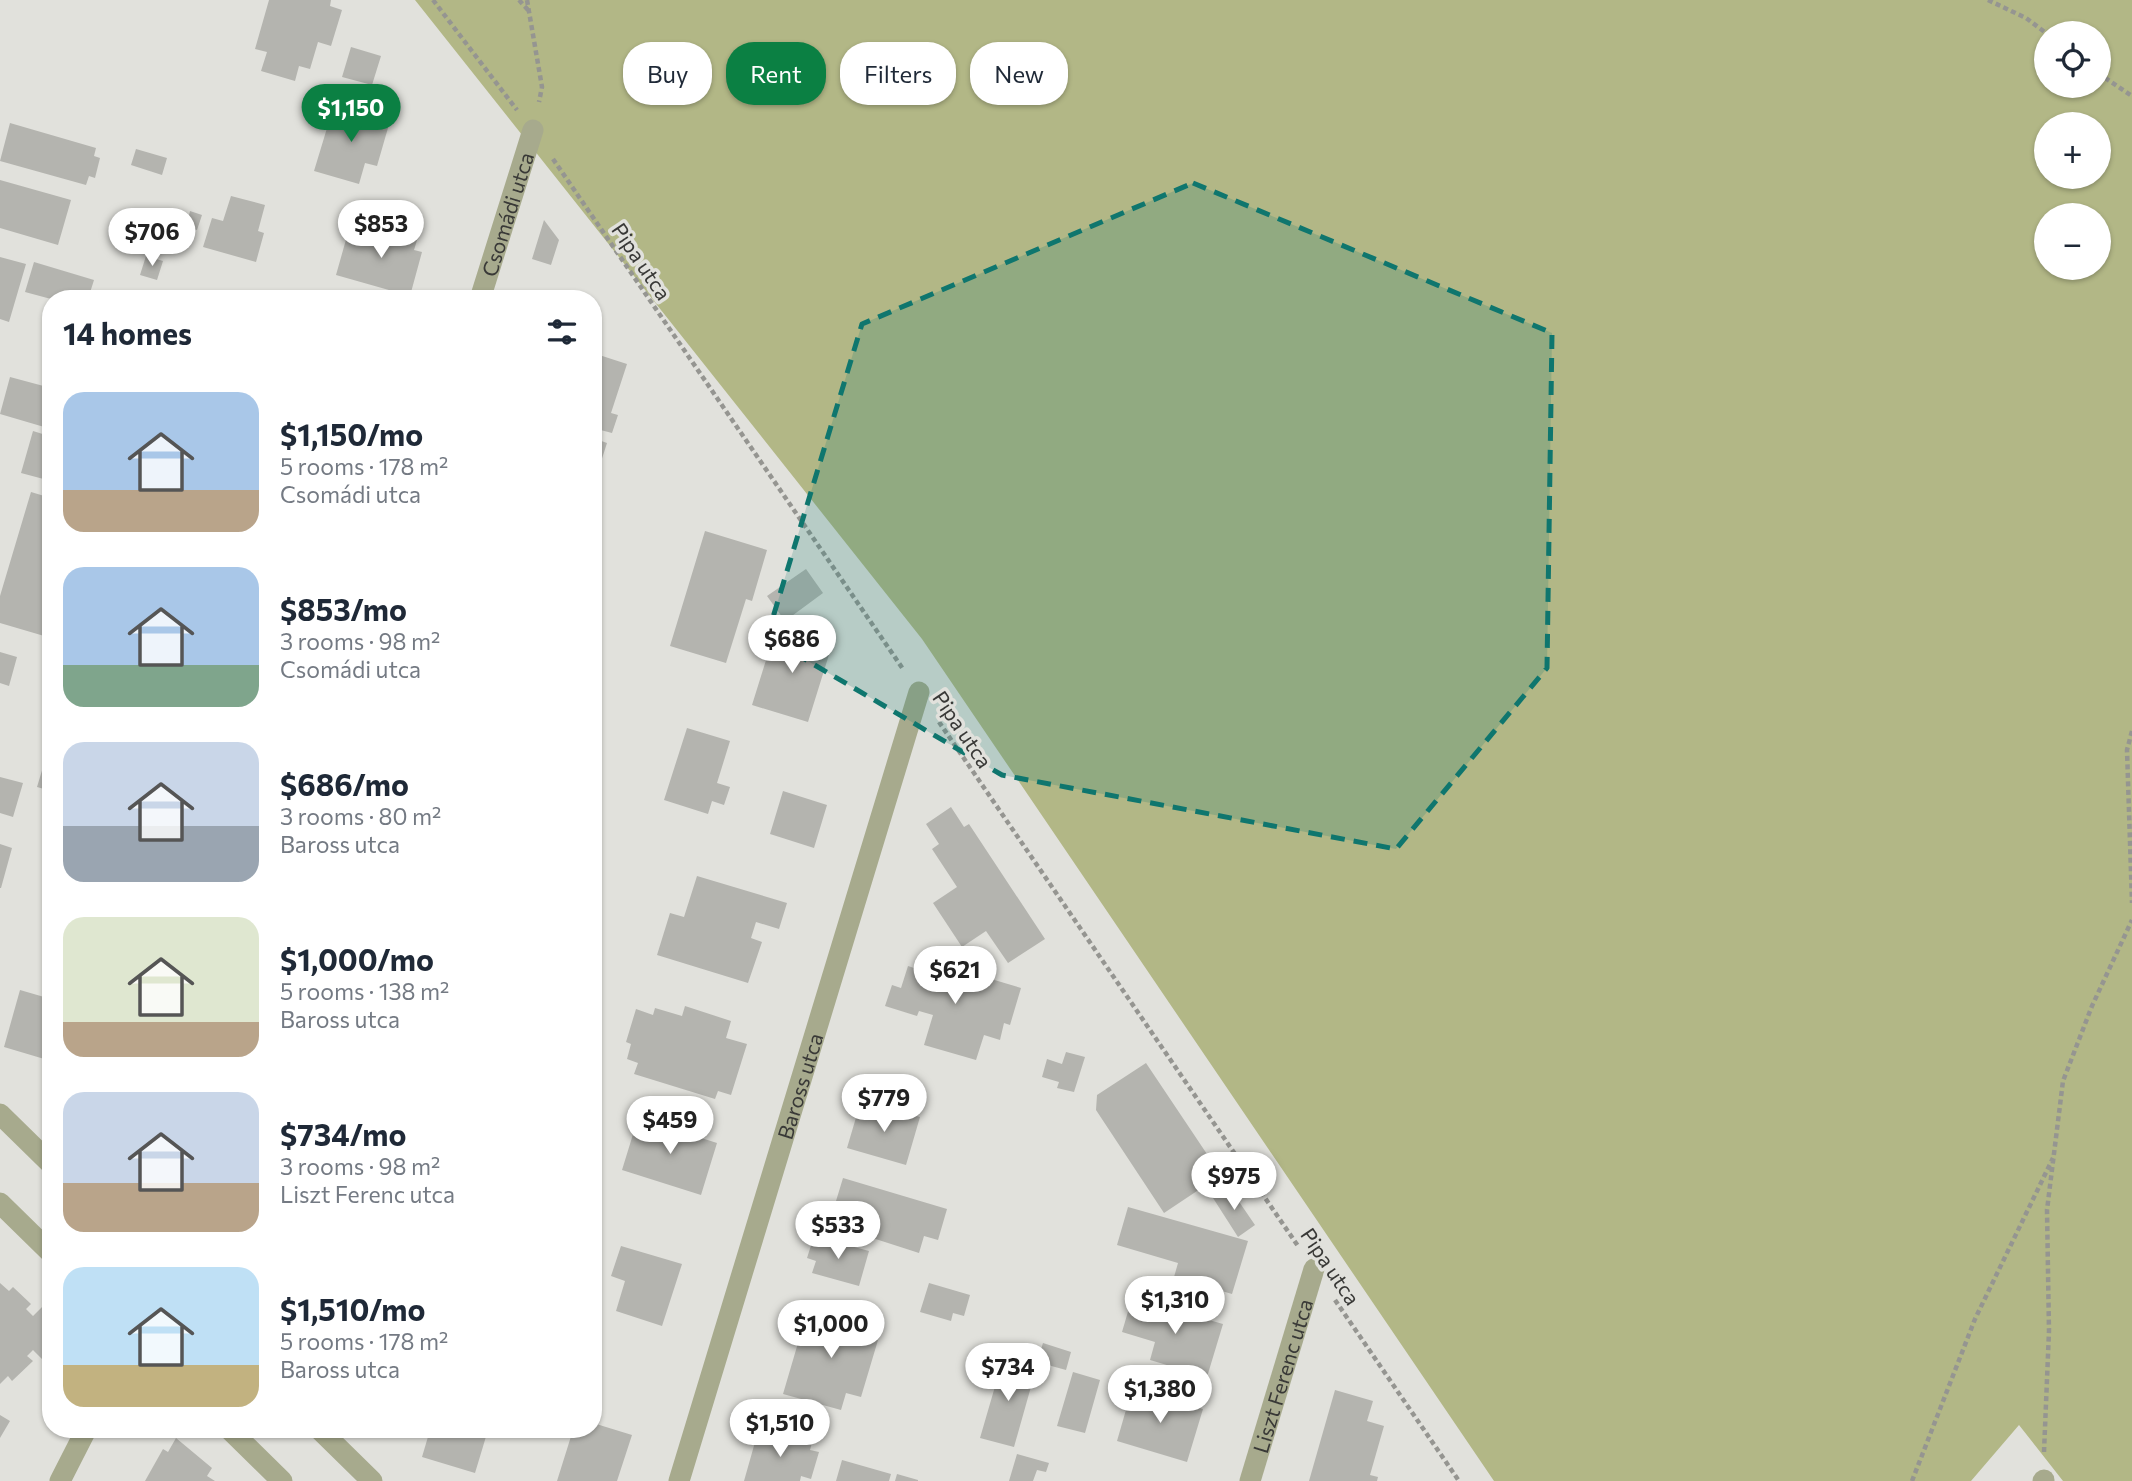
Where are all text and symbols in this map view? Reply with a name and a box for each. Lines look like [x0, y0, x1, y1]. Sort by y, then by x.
map controls [2034, 21, 2111, 280]
button: locate [2034, 21, 2111, 98]
chip: Buy [623, 42, 712, 105]
chip: Rent [726, 42, 826, 105]
chip: Filters [840, 42, 956, 105]
chip: New [970, 42, 1068, 105]
pin: $1,150 [294, 85, 408, 144]
text: $1,150 [318, 93, 384, 121]
button: + [2034, 112, 2111, 189]
street label: Csomádi utca [475, 149, 538, 279]
pin: $853 [340, 201, 422, 260]
button: − [2034, 203, 2111, 280]
pin: $706 [111, 208, 193, 268]
text: $853 [354, 209, 408, 237]
text: $706 [124, 217, 180, 245]
street label: Pipa utca [607, 218, 677, 304]
icon: filters [543, 313, 581, 351]
text: 14 homes [63, 314, 192, 351]
text: $1,150/mo [280, 415, 423, 452]
icon: home [119, 420, 203, 504]
text: 5 rooms · 178 m² [280, 452, 448, 480]
text: Csomádi utca [280, 480, 421, 508]
text: $853/mo [280, 590, 407, 627]
icon: home [119, 595, 203, 679]
pin: $686 [751, 616, 833, 675]
text: $686 [764, 624, 820, 652]
text: 3 rooms · 98 m² [280, 627, 440, 655]
text: Csomádi utca [280, 655, 421, 683]
street label: Pipa utca [928, 686, 998, 772]
text: $686/mo [280, 765, 409, 802]
icon: home [119, 770, 203, 854]
text: 3 rooms · 80 m² [280, 802, 441, 830]
text: Baross utca [280, 830, 400, 858]
text: $1,000/mo [280, 940, 434, 977]
icon: home [119, 945, 203, 1029]
pin: $621 [914, 946, 996, 1006]
text: $621 [930, 955, 980, 983]
text: 5 rooms · 138 m² [280, 977, 449, 1005]
text: Baross utca [280, 1005, 400, 1033]
street label: Baross utca [771, 1030, 827, 1142]
pin: $779 [843, 1074, 925, 1134]
text: $779 [858, 1083, 910, 1111]
pin: $459 [629, 1096, 711, 1156]
text: $459 [643, 1105, 697, 1133]
text: $734/mo [280, 1115, 406, 1152]
icon: home [119, 1120, 203, 1204]
text: 3 rooms · 98 m² [280, 1152, 440, 1180]
pin: $975 [1193, 1152, 1275, 1212]
text: $975 [1207, 1161, 1261, 1189]
text: Liszt Ferenc utca [280, 1180, 455, 1208]
pin: $533 [797, 1202, 879, 1261]
text: $533 [811, 1210, 865, 1238]
street label: Pipa utca [1296, 1223, 1366, 1309]
pin: $1,310 [1118, 1276, 1232, 1336]
text: $1,310 [1141, 1285, 1209, 1313]
text: $1,510/mo [280, 1290, 425, 1327]
icon: home [119, 1295, 203, 1379]
street label: Liszt Ferenc utca [1247, 1296, 1317, 1456]
pin: $1,000 [774, 1300, 888, 1360]
text: $1,000 [794, 1309, 868, 1337]
text: 5 rooms · 178 m² [280, 1327, 448, 1355]
pin: $734 [967, 1344, 1049, 1403]
text: $734 [981, 1352, 1035, 1380]
text: Baross utca [280, 1355, 400, 1383]
pin: $1,380 [1103, 1366, 1217, 1425]
text: $1,380 [1124, 1374, 1196, 1402]
pin: $1,510 [723, 1400, 837, 1459]
text: $1,510 [746, 1408, 814, 1436]

